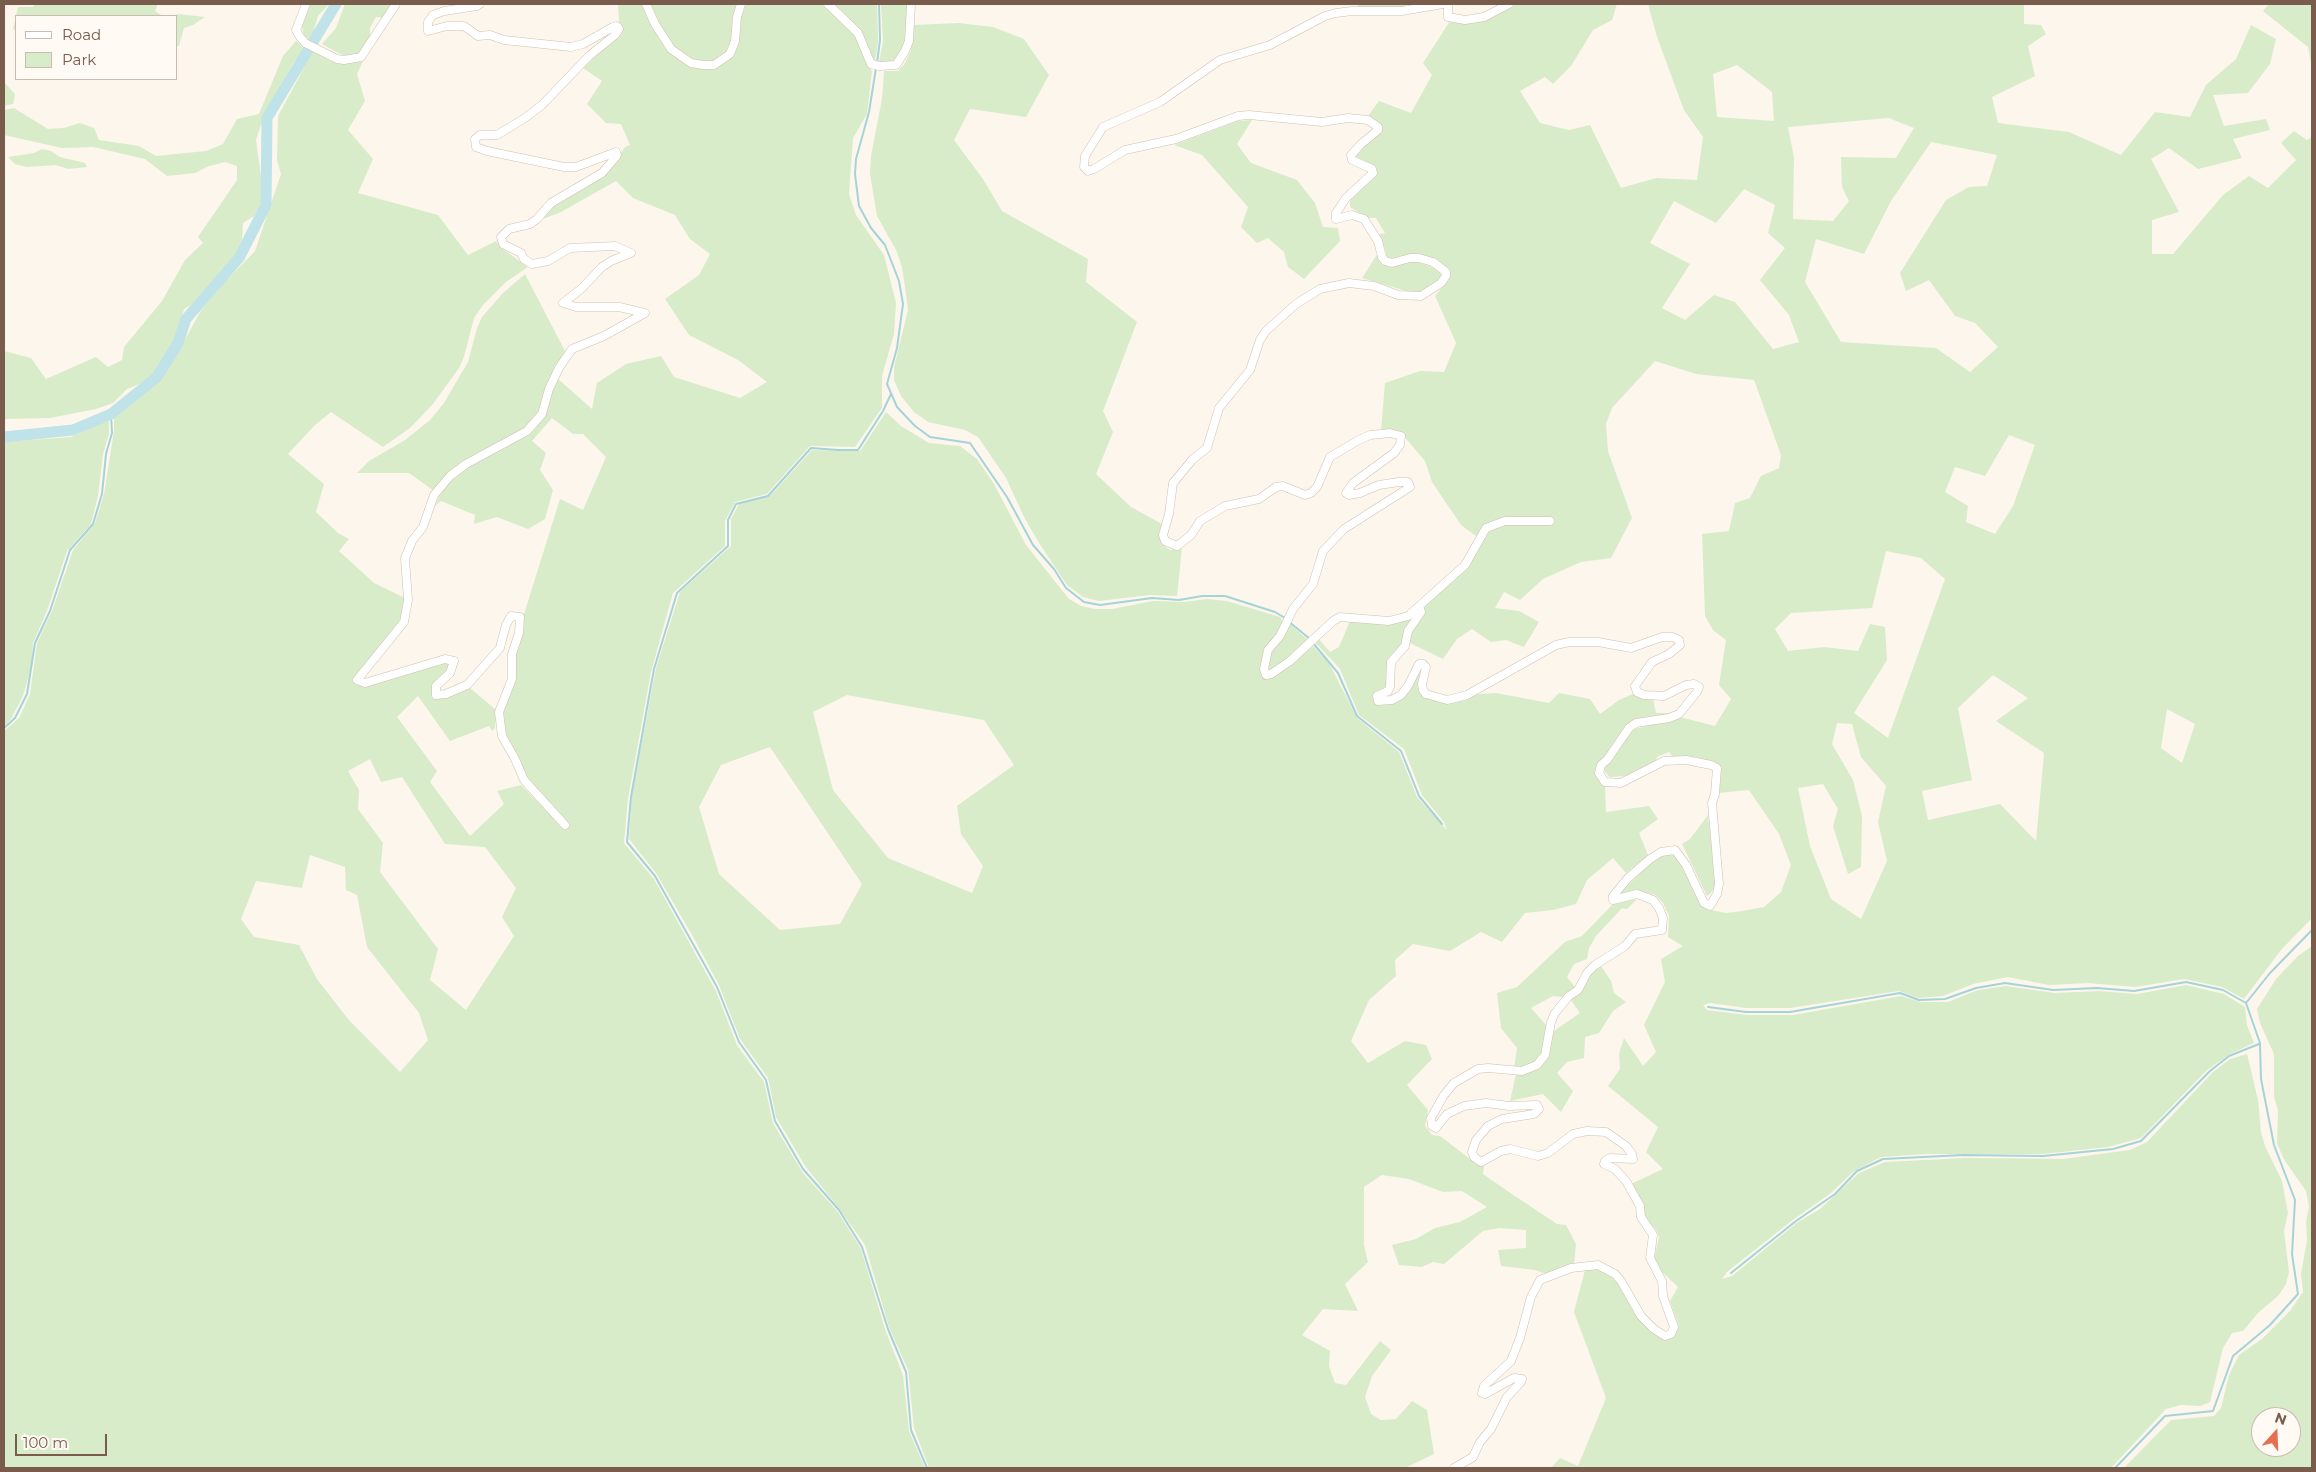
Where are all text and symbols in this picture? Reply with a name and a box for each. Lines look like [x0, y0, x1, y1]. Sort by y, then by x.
legend [15, 15, 178, 80]
text: Road [62, 25, 101, 44]
text: Park [62, 50, 96, 69]
north arrow [2251, 1407, 2301, 1457]
text: N [2272, 1408, 2289, 1429]
scale bar [18, 1424, 110, 1456]
text: 100 m [23, 1433, 68, 1452]

